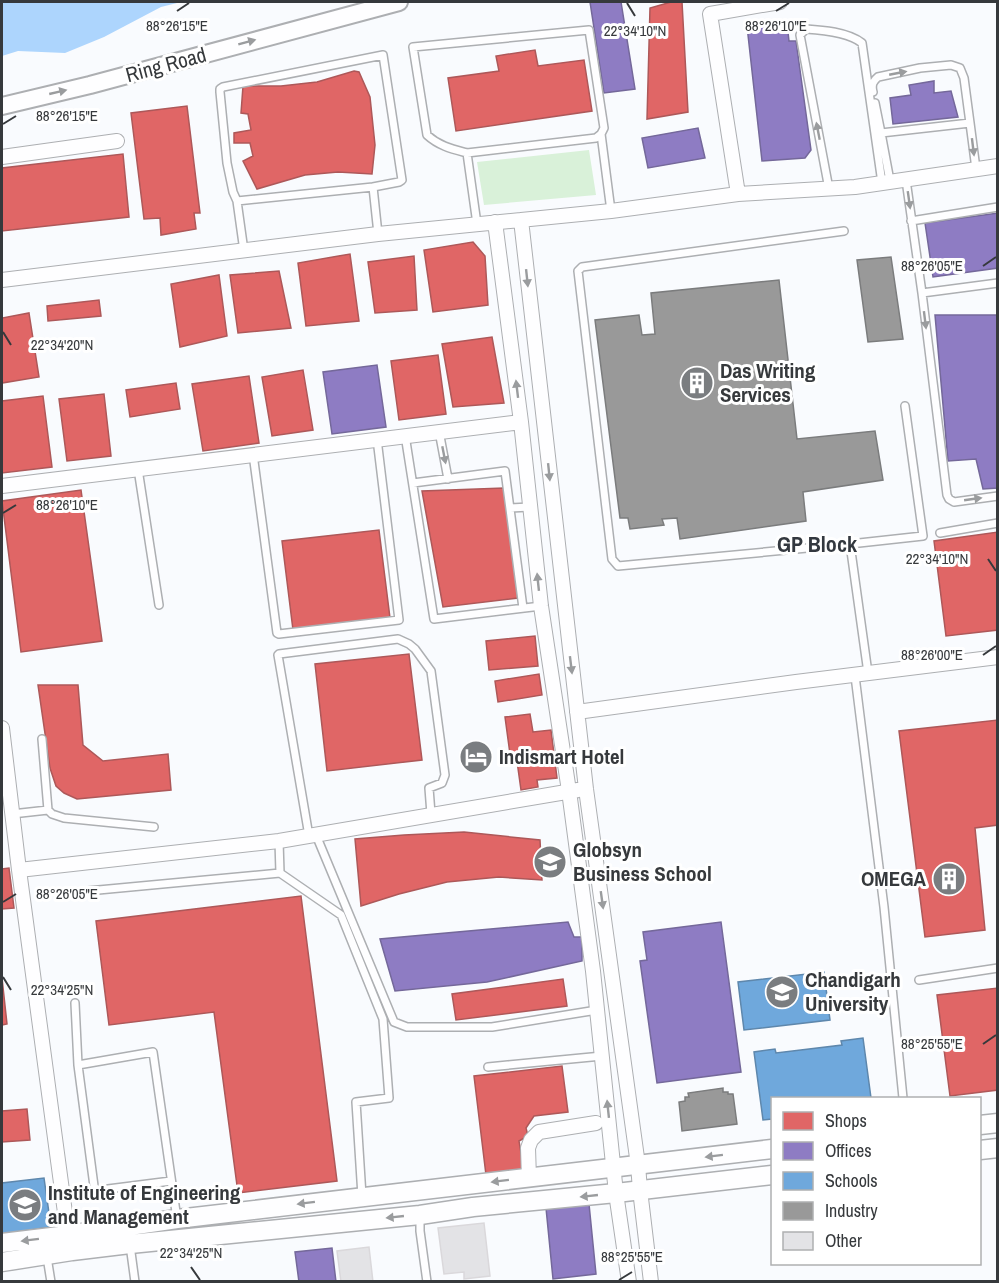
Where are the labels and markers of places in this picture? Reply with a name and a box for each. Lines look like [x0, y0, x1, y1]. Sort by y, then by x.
place label: Das Writing Services [720, 356, 816, 409]
building icon: Das Writing Services [679, 365, 715, 401]
hotel icon: Indismart Hotel [458, 739, 494, 775]
place label: Indismart Hotel [499, 742, 624, 771]
place label: Globsyn Business School [573, 835, 712, 888]
school or university icon: Globsyn Business School [532, 844, 568, 880]
building icon: OMEGA [931, 861, 967, 897]
place label: OMEGA [861, 864, 927, 893]
place label: Chandigarh University [805, 965, 901, 1018]
school or university icon: Chandigarh University [764, 974, 800, 1010]
place label: Institute of Engineering and Management [48, 1178, 241, 1231]
school or university icon: Institute of Engineering and Management [7, 1187, 43, 1223]

